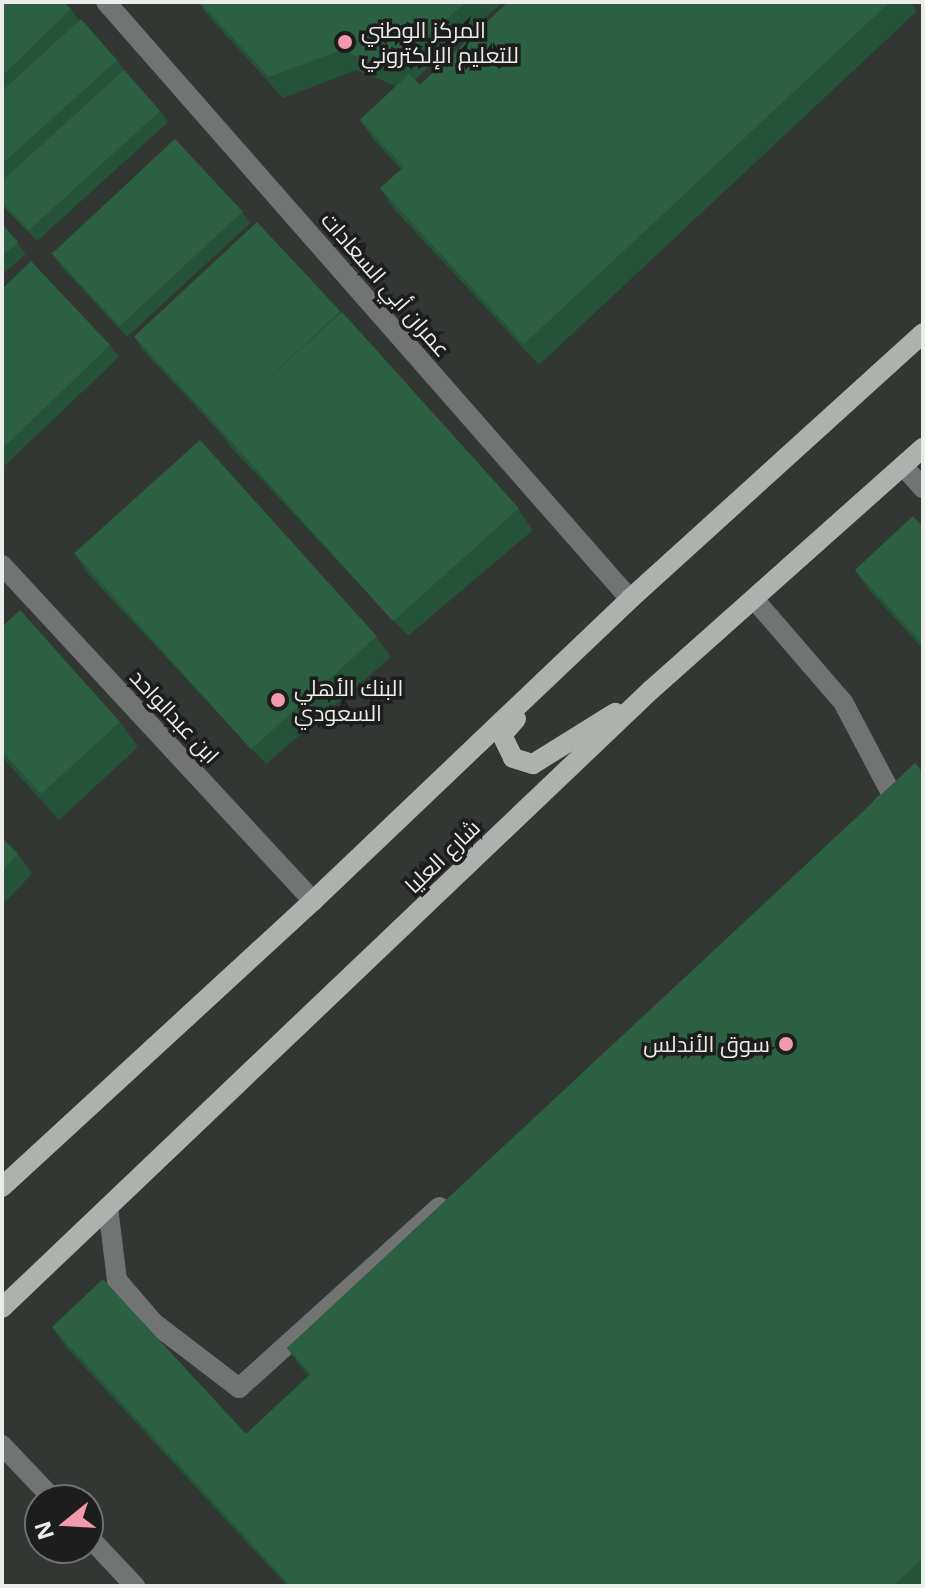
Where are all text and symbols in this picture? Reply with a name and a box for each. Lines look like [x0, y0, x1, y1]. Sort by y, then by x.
place label: المركز الوطني للتعليم الإلكتروني [361, 16, 519, 68]
marker: المركز الوطني للتعليم الإلكتروني [336, 33, 354, 51]
street label: عمران أبي السعادات [316, 206, 456, 362]
street label: ابن عبدالواحد [125, 664, 225, 768]
place label: البنك الأهلي السعودي [294, 674, 403, 726]
marker: البنك الأهلي السعودي [269, 691, 287, 709]
street label: شارع العليا [399, 814, 485, 898]
place label: سوق الأندلس [643, 1031, 770, 1057]
marker: سوق الأندلس [777, 1035, 795, 1053]
north arrow [24, 1484, 104, 1564]
text: N [26, 1518, 60, 1544]

